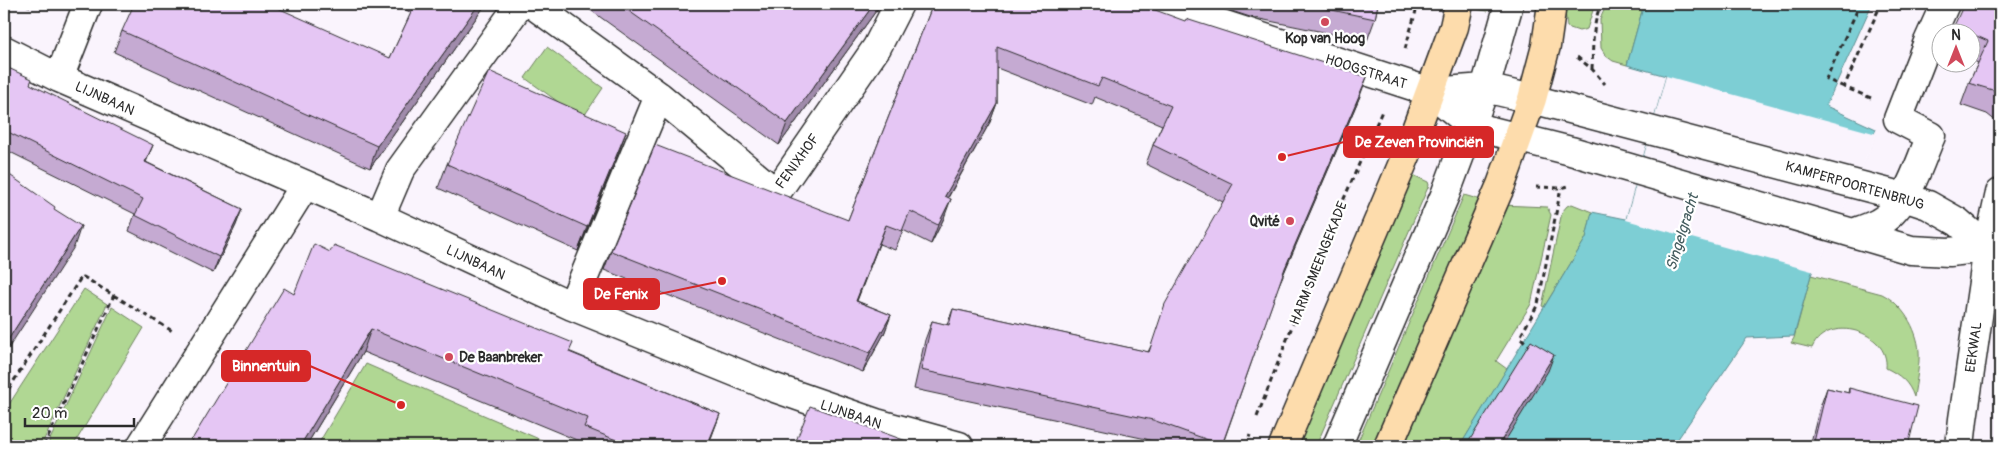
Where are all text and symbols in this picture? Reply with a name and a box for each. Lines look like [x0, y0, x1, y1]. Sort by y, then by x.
marker: Kop van Hoog [1319, 16, 1331, 28]
north arrow [1932, 22, 1982, 72]
text: N [1951, 27, 1961, 44]
place label: Kop van Hoog [1285, 30, 1365, 47]
street label: HOOGSTRAAT [1323, 50, 1409, 93]
street label: LIJNBAAN [72, 78, 137, 119]
callout: De Zeven Provinciën [1344, 127, 1493, 157]
street label: FENIXHOF [772, 131, 823, 192]
text: De Zeven Provinciën [1355, 133, 1484, 152]
street label: KAMPERPOORTENBRUG [1783, 158, 1926, 213]
water label: Singelgracht [1662, 190, 1704, 273]
street label: HARM SMEENGEKADE [1286, 199, 1351, 328]
place label: Qvité [1250, 213, 1281, 230]
marker: Qvité [1284, 215, 1296, 227]
street label: LIJNBAAN [443, 241, 508, 284]
callout: De Fenix [584, 279, 659, 309]
text: De Fenix [594, 285, 649, 304]
street label: EEKWAL [1962, 320, 1985, 374]
place label: De Baanbreker [459, 349, 543, 366]
callout: Binnentuin [222, 351, 310, 381]
marker: De Baanbreker [443, 351, 455, 363]
text: Binnentuin [232, 357, 301, 376]
scale bar [25, 395, 134, 427]
street label: LIJNBAAN [818, 396, 884, 433]
text: 20 m [32, 404, 67, 423]

